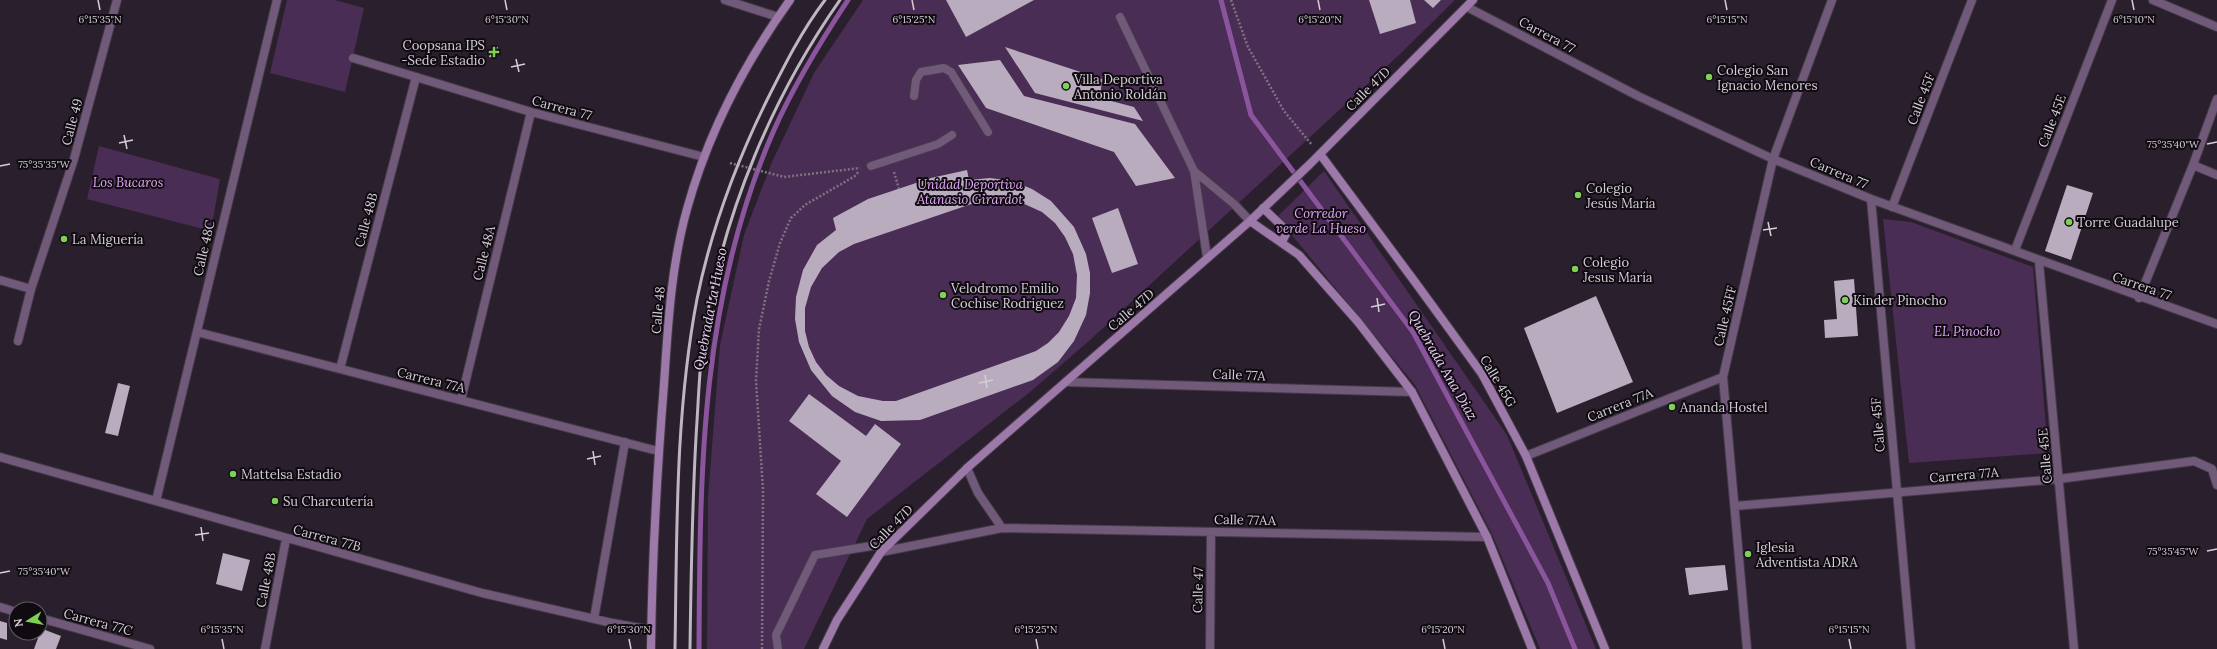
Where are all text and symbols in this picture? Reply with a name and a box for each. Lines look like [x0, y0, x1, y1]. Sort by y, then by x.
text: 6°15'35"N [78, 13, 122, 26]
text: 6°15'30"N [485, 13, 529, 26]
text: 6°15'25"N [893, 13, 936, 26]
text: 6°15'20"N [1298, 13, 1342, 26]
street label: Carrera 77 [1516, 13, 1578, 57]
text: 6°15'15"N [1706, 13, 1748, 26]
text: 6°15'10"N [2113, 13, 2155, 26]
place label: Coopsana IPS -Sede Estadio [401, 37, 485, 69]
marker: Coopsana IPS -Sede Estadio [488, 46, 500, 58]
place label: Colegio San Ignacio Menores [1717, 62, 1818, 94]
street label: Calle 47D [1342, 63, 1394, 115]
street label: Calle 45F [1903, 70, 1939, 128]
place label: Villa Deportiva Antonio Roldán [1073, 71, 1167, 103]
marker: Colegio San Ignacio Menores [1704, 72, 1714, 82]
marker: Villa Deportiva Antonio Roldán [1061, 81, 1071, 91]
street label: Carrera 77 [530, 92, 594, 124]
street label: Calle 45E [2034, 92, 2070, 150]
street label: Calle 49 [58, 97, 86, 147]
text: 75°35'40"W [2147, 138, 2200, 151]
street label: Carrera 77 [1807, 153, 1871, 193]
text: 75°35'35"W [18, 158, 71, 171]
park label: Los Bucaros [93, 174, 163, 191]
park label: Unidad Deportiva Atanasio Girardot [916, 176, 1024, 208]
place label: Colegio Jesús María [1585, 180, 1656, 212]
marker: Colegio Jesús María [1573, 190, 1583, 200]
street label: Calle 48B [351, 191, 381, 249]
park label: Corredor verde La Hueso [1276, 205, 1366, 237]
place label: Torre Guadalupe [2077, 214, 2179, 231]
marker: Torre Guadalupe [2064, 217, 2074, 227]
street label: Calle 48C [189, 218, 219, 278]
street label: Calle 48A [469, 223, 499, 282]
place label: La Miguería [72, 231, 144, 248]
marker: La Miguería [59, 234, 69, 244]
water label: Quebrada La Hueso [689, 246, 731, 372]
place label: Colegio Jesus María [1582, 254, 1653, 286]
marker: Colegio Jesus María [1570, 264, 1580, 274]
street label: Carrera 77 [2110, 268, 2174, 304]
place label: Velodromo Emilio Cochise Rodriguez [950, 280, 1064, 312]
street label: Calle 45FF [1710, 284, 1740, 348]
street label: Calle 47D [1104, 285, 1158, 335]
street label: Calle 48 [647, 286, 669, 334]
marker: Velodromo Emilio Cochise Rodriguez [938, 290, 948, 300]
place label: Kinder Pinocho [1853, 292, 1947, 309]
marker: Kinder Pinocho [1840, 295, 1850, 305]
water label: Quebrada Ana Diaz [1404, 307, 1482, 424]
park label: EL Pinocho [1934, 323, 2000, 340]
street label: Calle 45G [1476, 352, 1520, 410]
street label: Carrera 77A [395, 363, 468, 397]
street label: Calle 77A [1212, 366, 1267, 384]
street label: Carrera 77A [1585, 384, 1656, 426]
street label: Calle 45F [1867, 397, 1889, 453]
place label: Ananda Hostel [1679, 399, 1768, 416]
marker: Ananda Hostel [1667, 402, 1677, 412]
street label: Calle 45E [2034, 428, 2056, 484]
street label: Carrera 77A [1929, 463, 2000, 486]
place label: Mattelsa Estadio [241, 466, 342, 483]
marker: Mattelsa Estadio [228, 469, 238, 479]
place label: Su Charcutería [283, 493, 374, 510]
marker: Su Charcutería [270, 496, 280, 506]
street label: Calle 47D [865, 501, 917, 553]
street label: Calle 77AA [1214, 511, 1277, 529]
street label: Carrera 77B [291, 521, 363, 555]
place label: Iglesia Adventista ADRA [1755, 539, 1859, 571]
text: 75°35'45"W [2147, 545, 2200, 558]
marker: Iglesia Adventista ADRA [1743, 549, 1753, 559]
street label: Calle 48B [252, 551, 280, 609]
text: 75°35'40"W [18, 565, 71, 578]
street label: Calle 47 [1189, 567, 1207, 613]
north arrow [8, 601, 48, 641]
street label: Carrera 77C [62, 605, 134, 639]
text: N [10, 617, 26, 628]
text: 6°15'35"N [200, 623, 244, 636]
text: 6°15'30"N [607, 623, 651, 636]
text: 6°15'25"N [1015, 623, 1058, 636]
text: 6°15'20"N [1421, 623, 1465, 636]
text: 6°15'15"N [1828, 623, 1870, 636]

